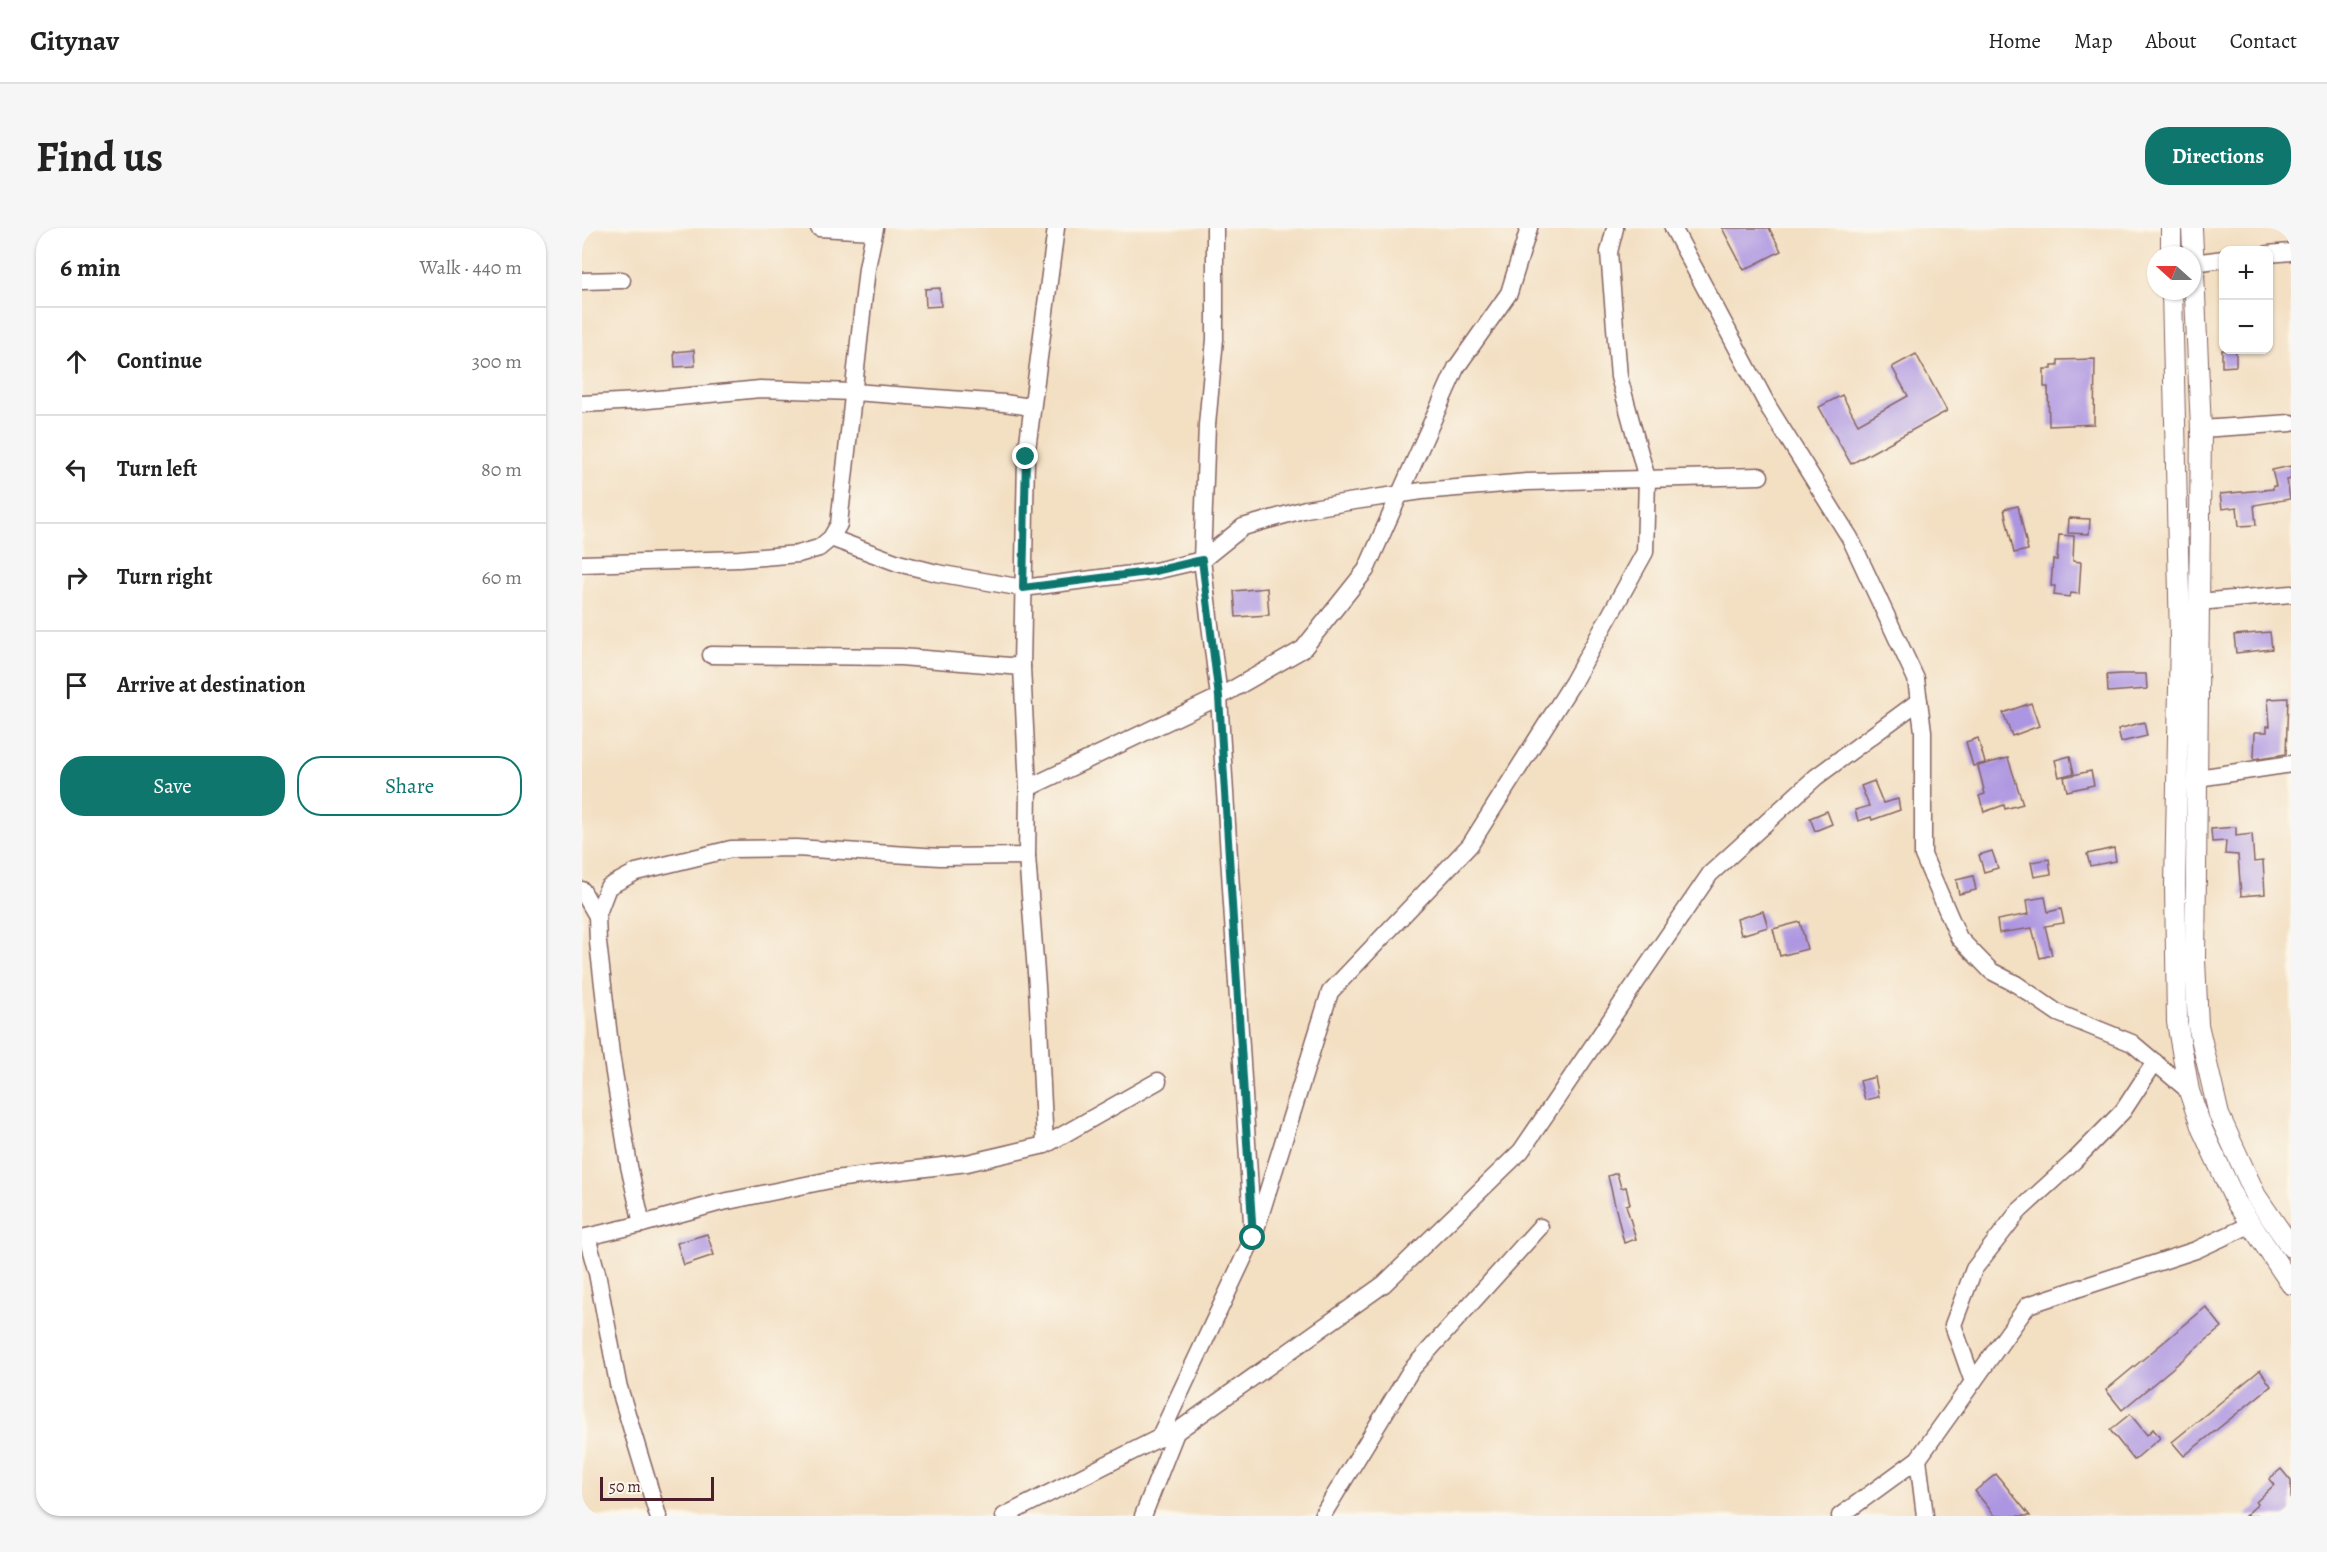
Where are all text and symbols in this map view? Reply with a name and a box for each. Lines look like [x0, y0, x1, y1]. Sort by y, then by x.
text: Citynav [30, 22, 119, 60]
text: Home [1988, 27, 2041, 55]
text: Map [2074, 27, 2112, 55]
text: About [2145, 27, 2197, 55]
text: Contact [2230, 27, 2297, 55]
button: Directions [2145, 127, 2291, 185]
text: Find us [36, 128, 163, 185]
north arrow [2147, 246, 2201, 300]
map controls [2219, 246, 2273, 354]
button: + [2219, 246, 2273, 300]
text: 6 min [60, 250, 121, 285]
text: Walk · 440 m [420, 254, 522, 281]
button: − [2219, 300, 2273, 354]
icon: ahead [60, 345, 93, 378]
text: Continue [117, 346, 202, 376]
text: 300 m [472, 348, 522, 375]
route end [1012, 443, 1038, 469]
icon: left [60, 453, 93, 486]
text: Turn left [117, 454, 197, 484]
text: 80 m [481, 456, 522, 483]
icon: right [60, 561, 93, 594]
text: Turn right [117, 562, 213, 592]
text: 60 m [482, 564, 522, 591]
icon: arrive [60, 669, 93, 702]
text: Arrive at destination [117, 670, 306, 700]
button: Save [60, 756, 285, 816]
button: Share [297, 756, 522, 816]
route start [1239, 1224, 1265, 1250]
scale bar [600, 1474, 714, 1502]
text: 50 m [609, 1476, 641, 1498]

